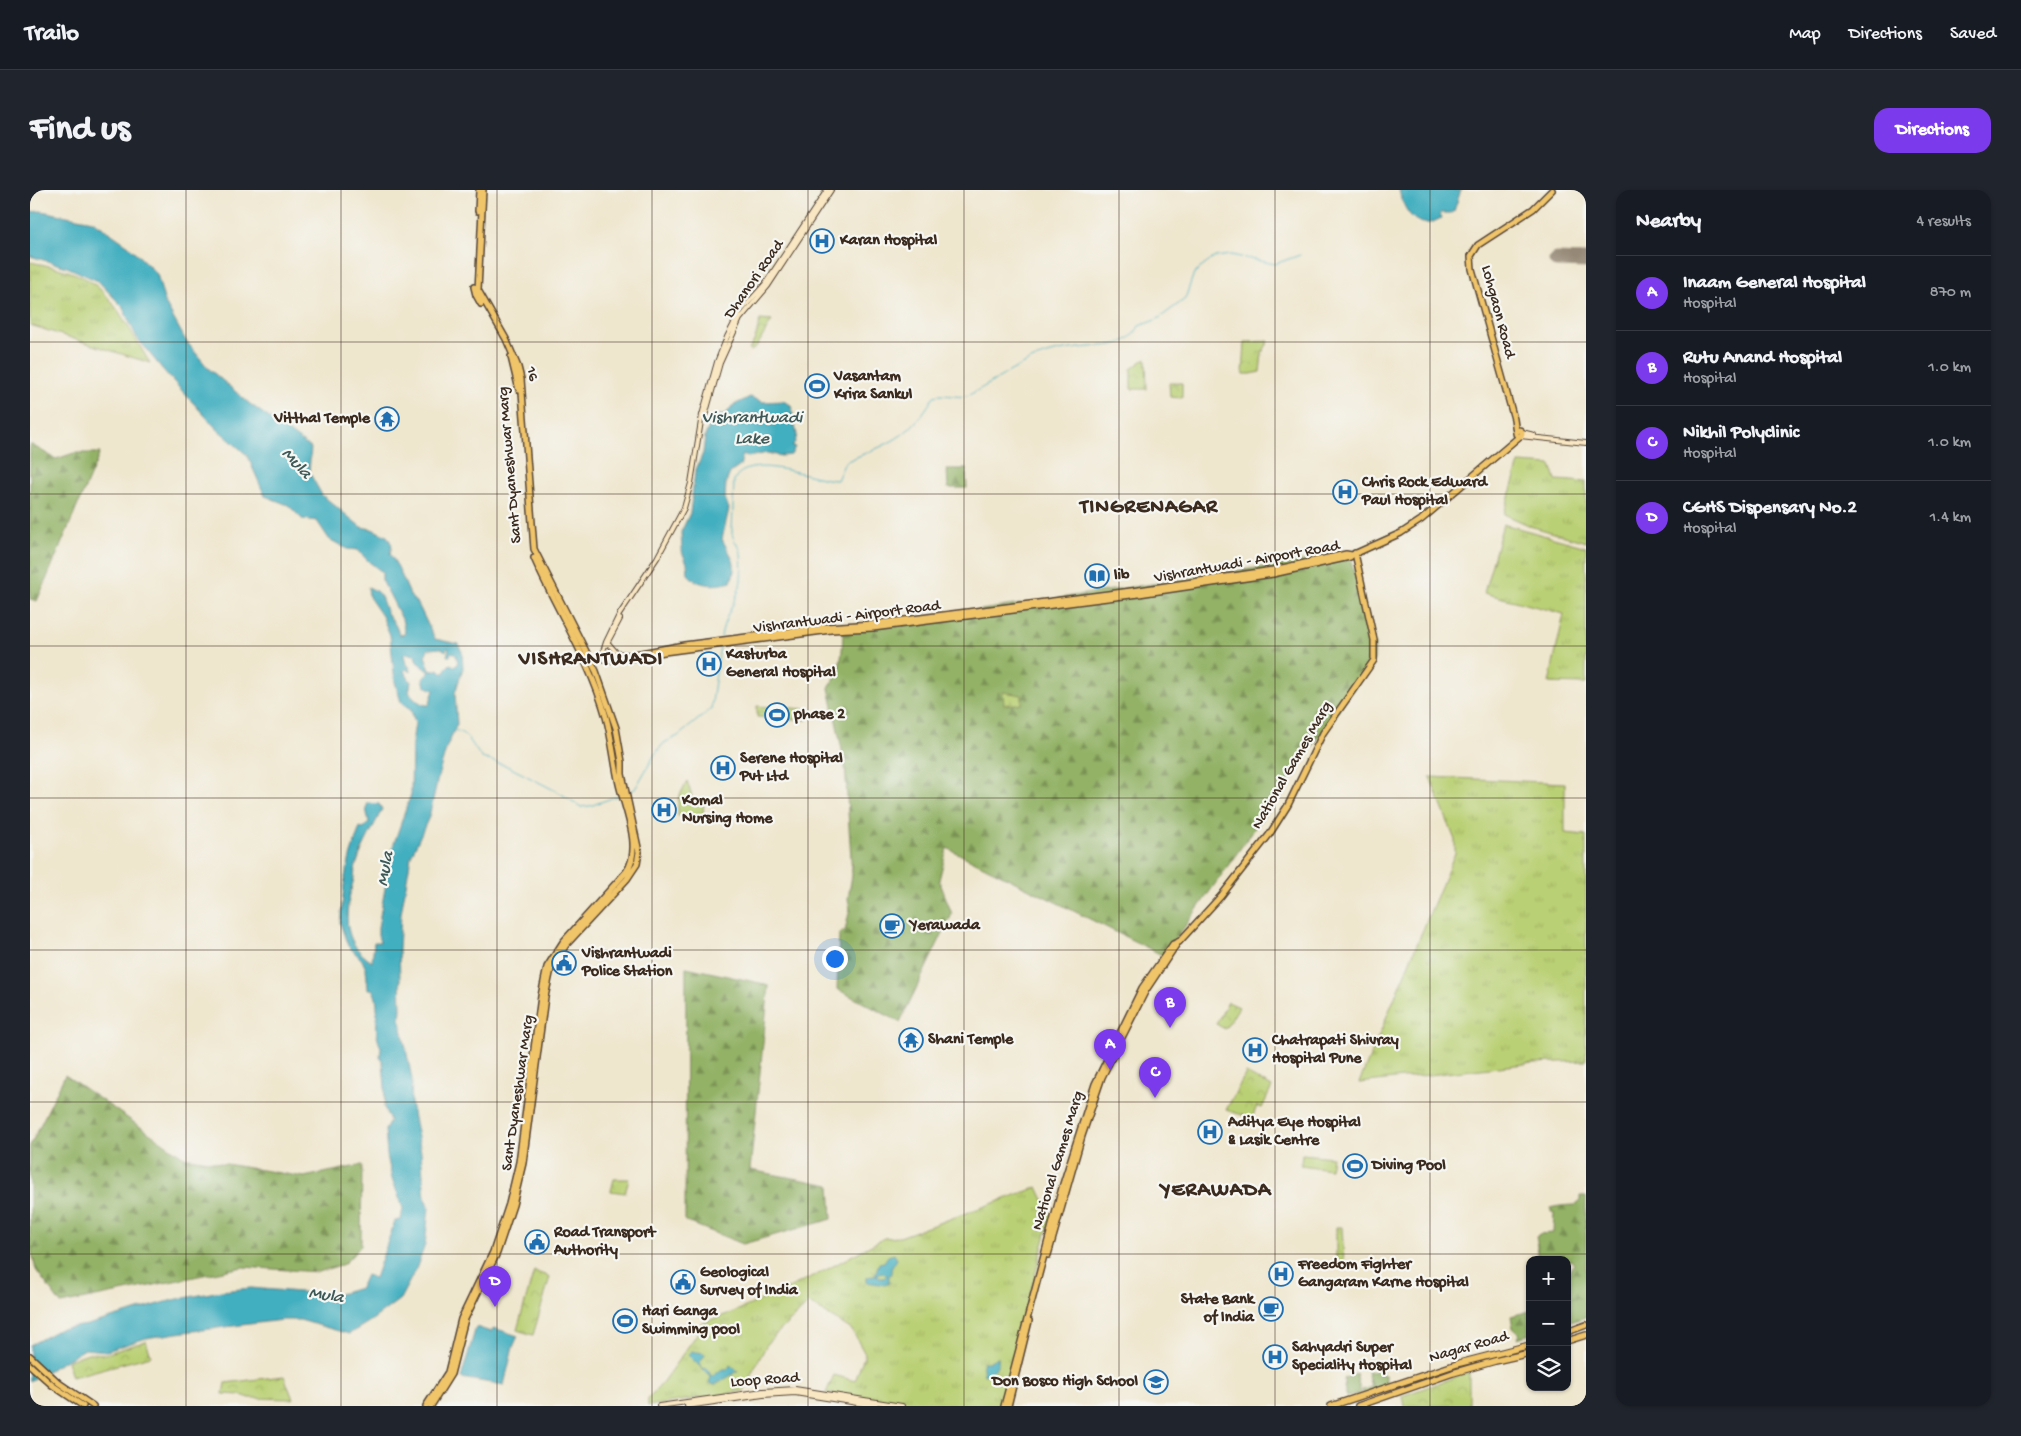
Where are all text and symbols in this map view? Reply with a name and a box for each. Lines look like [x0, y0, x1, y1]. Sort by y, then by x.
text: Trailo [25, 20, 79, 49]
text: Map [1789, 24, 1821, 45]
text: Directions [1849, 24, 1922, 45]
text: Saved [1950, 24, 1996, 45]
button: Directions [1874, 108, 1991, 153]
text: Find us [30, 110, 130, 151]
text: Nearby [1636, 210, 1701, 235]
text: 4 results [1916, 213, 1971, 232]
hospital icon: Karan Hospital [809, 228, 835, 254]
place label: Karan Hospital [839, 232, 938, 251]
street label: Dhanori Road [720, 236, 790, 324]
street label: Lohgaon Road [1475, 263, 1519, 362]
text: Inaam General Hospital [1683, 272, 1866, 295]
text: A [1647, 284, 1657, 303]
text: 870 m [1930, 284, 1971, 303]
text: Hospital [1683, 295, 1737, 314]
text: Rutu Anand Hospital [1683, 347, 1842, 370]
text: B [1648, 359, 1656, 378]
text: 1.0 km [1928, 359, 1971, 378]
street label: 16 [520, 364, 542, 384]
place label: Vasantam Krira Sankul [833, 368, 913, 405]
text: Hospital [1683, 370, 1737, 389]
sports icon: Vasantam Krira Sankul [804, 373, 830, 399]
street label: Sant Dyaneshwar Marg [495, 386, 527, 544]
temple icon: Vitthal Temple [374, 406, 400, 432]
water label: Vishrantwadi Lake [702, 408, 805, 450]
place label: Vitthal Temple [273, 410, 371, 429]
text: Nikhil Polyclinic [1683, 422, 1799, 445]
text: C [1648, 434, 1656, 453]
text: 1.0 km [1928, 434, 1971, 453]
water label: Mula [276, 444, 316, 485]
text: Hospital [1683, 445, 1737, 464]
place label: Chris Rock Edward Paul Hospital [1361, 474, 1488, 511]
hospital icon: Chris Rock Edward Paul Hospital [1332, 479, 1358, 505]
district label: TINGRENAGAR [1078, 496, 1219, 521]
text: CGHS Dispensary No.2 [1683, 497, 1857, 520]
text: D [1647, 509, 1657, 528]
text: 1.4 km [1930, 509, 1971, 528]
text: Hospital [1683, 520, 1737, 539]
street label: Vishrantwadi - Airport Road [1152, 537, 1343, 589]
library icon: lib [1084, 563, 1110, 589]
place label: lib [1113, 567, 1130, 586]
street label: Vishrantwadi - Airport Road [752, 597, 943, 639]
place label: Kasturba General Hospital [725, 646, 836, 683]
district label: VISHRANTWADI [518, 648, 663, 673]
hospital icon: Kasturba General Hospital [696, 651, 722, 677]
street label: National Games Marg [1249, 699, 1337, 833]
sports icon: phase 2 [764, 702, 790, 728]
place label: phase 2 [793, 706, 845, 725]
place label: Serene Hospital Pvt Ltd [739, 750, 843, 787]
hospital icon: Serene Hospital Pvt Ltd [710, 755, 736, 781]
place label: Komal Nursing Home [681, 792, 773, 829]
hospital icon: Komal Nursing Home [651, 797, 677, 823]
water label: Mula [373, 849, 400, 888]
cafe icon: Yerawada [879, 913, 905, 939]
place label: Yerawada [908, 917, 981, 936]
place label: Vishrantwadi Police Station [581, 945, 673, 982]
your location [822, 946, 848, 972]
public building icon: Vishrantwadi Police Station [551, 950, 577, 976]
pin: B [1154, 987, 1186, 1028]
street label: Sant Dyaneshwar Marg [499, 1014, 539, 1172]
temple icon: Shani Temple [898, 1027, 924, 1053]
pin: A [1094, 1029, 1126, 1070]
place label: Shani Temple [928, 1031, 1014, 1050]
place label: Chatrapati Shivray Hospital Pune [1271, 1032, 1399, 1069]
hospital icon: Chatrapati Shivray Hospital Pune [1242, 1037, 1268, 1063]
pin: C [1139, 1057, 1171, 1098]
street label: National Games Marg [1029, 1089, 1089, 1233]
place label: Aditya Eye Hospital & Lasik Centre [1227, 1114, 1361, 1151]
hospital icon: Aditya Eye Hospital & Lasik Centre [1197, 1119, 1223, 1145]
sports icon: Diving Pool [1342, 1153, 1368, 1179]
place label: Diving Pool [1370, 1157, 1446, 1176]
district label: YERAWADA [1158, 1179, 1272, 1204]
place label: Road Transport Authority [553, 1224, 657, 1261]
public building icon: Road Transport Authority [524, 1229, 550, 1255]
place label: Freedom Fighter Gangaram Karne Hospital [1297, 1256, 1469, 1293]
map controls [1526, 1256, 1571, 1391]
button: + [1526, 1256, 1571, 1301]
hospital icon: Freedom Fighter Gangaram Karne Hospital [1268, 1261, 1294, 1287]
place label: Geological Survey of India [700, 1264, 799, 1301]
pin: D [479, 1266, 511, 1307]
public building icon: Geological Survey of India [670, 1269, 696, 1295]
water label: Mula [307, 1283, 346, 1309]
place label: State Bank of India [1181, 1291, 1256, 1328]
cafe icon: State Bank of India [1258, 1296, 1284, 1322]
button: − [1526, 1301, 1571, 1346]
place label: Hari Ganga Swimming pool [642, 1303, 740, 1340]
sports icon: Hari Ganga Swimming pool [612, 1308, 638, 1334]
street label: Nagar Road [1427, 1327, 1512, 1368]
place label: Sahyadri Super Speciality Hospital [1292, 1339, 1413, 1376]
hospital icon: Sahyadri Super Speciality Hospital [1262, 1344, 1288, 1370]
button: layers [1526, 1346, 1571, 1391]
street label: Loop Road [730, 1369, 802, 1393]
school or university icon: Don Bosco High School [1143, 1369, 1169, 1395]
place label: Don Bosco High School [990, 1373, 1138, 1392]

